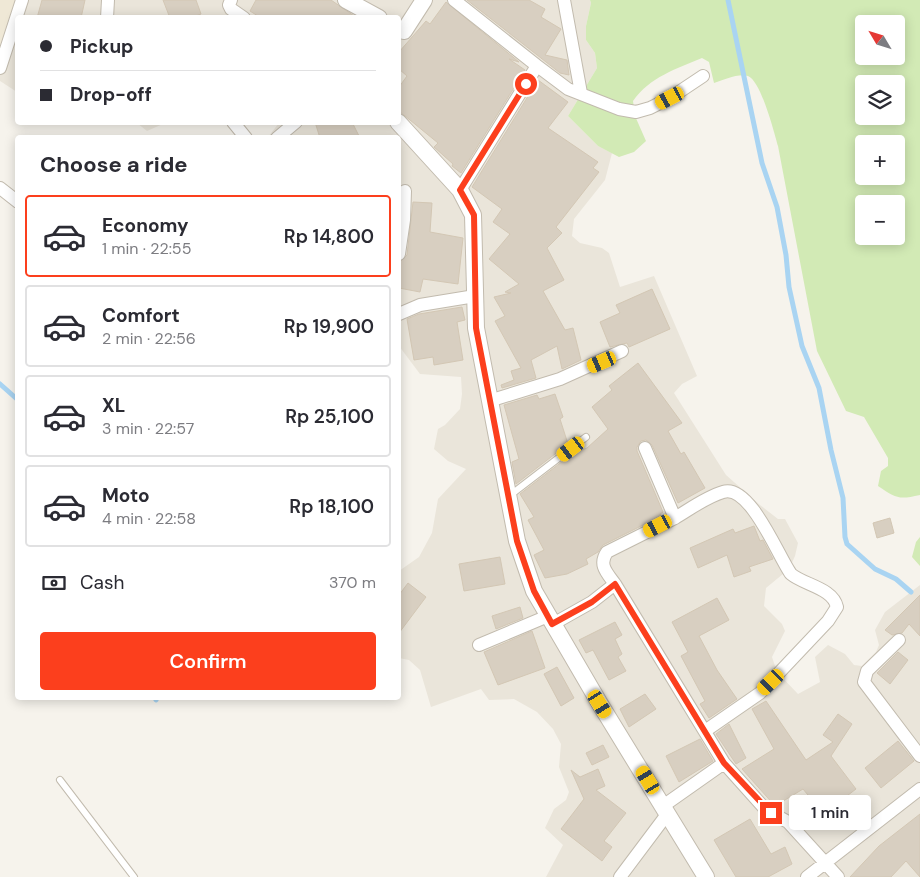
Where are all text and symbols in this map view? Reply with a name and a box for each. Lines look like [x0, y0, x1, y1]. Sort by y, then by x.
north arrow [855, 15, 905, 65]
map controls [855, 15, 905, 245]
text: Pickup [70, 34, 134, 59]
route start [515, 73, 537, 95]
button: layers [855, 75, 905, 125]
text: Drop-off [70, 82, 152, 107]
car [653, 84, 686, 112]
button: + [855, 135, 905, 185]
text: Choose a ride [40, 150, 188, 179]
button: − [855, 195, 905, 245]
text: Economy [102, 213, 189, 238]
icon: car [42, 214, 87, 259]
text: Rp 14,800 [284, 224, 374, 249]
text: 1 min · 22:55 [102, 238, 191, 259]
text: Comfort [102, 303, 180, 328]
icon: car [42, 304, 87, 349]
text: Rp 19,900 [284, 314, 374, 339]
text: 2 min · 22:56 [102, 328, 196, 349]
car [585, 349, 618, 375]
text: XL [102, 393, 125, 418]
icon: car [42, 394, 87, 439]
text: Rp 25,100 [285, 404, 374, 429]
text: 3 min · 22:57 [102, 418, 194, 439]
car [554, 434, 587, 464]
text: Moto [102, 483, 150, 508]
icon: car [42, 484, 87, 529]
text: Rp 18,100 [289, 494, 374, 519]
text: 4 min · 22:58 [102, 508, 196, 529]
car [641, 513, 674, 539]
icon: cash [40, 569, 68, 597]
text: Cash [80, 570, 124, 595]
text: 370 m [329, 572, 376, 593]
button: Confirm [40, 632, 376, 690]
car [754, 666, 787, 698]
car [585, 687, 614, 721]
car [633, 763, 662, 797]
callout: 1 min [788, 796, 871, 830]
route end [760, 802, 782, 824]
text: 1 min [811, 802, 849, 823]

